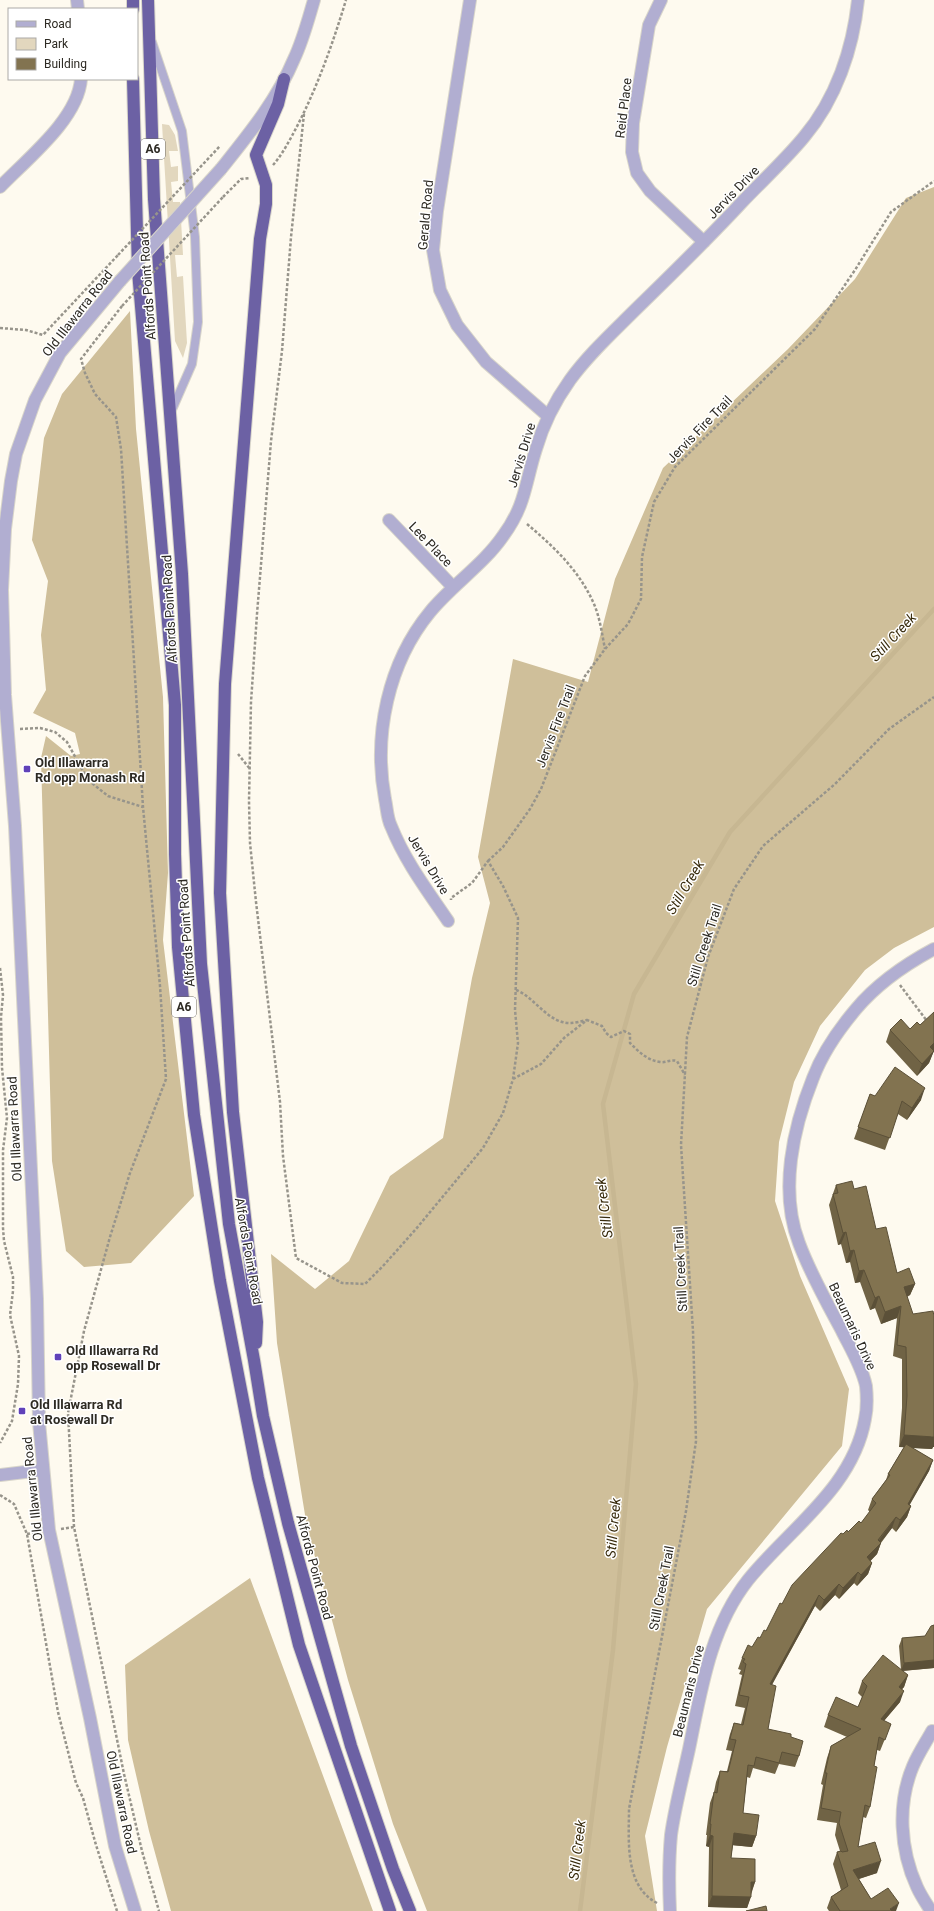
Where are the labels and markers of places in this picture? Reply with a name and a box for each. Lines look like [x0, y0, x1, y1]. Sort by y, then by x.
place label: Old Illawarra Rd opp Monash Rd [35, 755, 145, 785]
marker: Old Illawarra Rd opp Monash Rd [22, 764, 32, 774]
place label: Old Illawarra Rd opp Rosewall Dr [66, 1343, 161, 1373]
marker: Old Illawarra Rd opp Rosewall Dr [53, 1352, 63, 1362]
place label: Old Illawarra Rd at Rosewall Dr [30, 1397, 122, 1427]
marker: Old Illawarra Rd at Rosewall Dr [17, 1406, 27, 1416]

